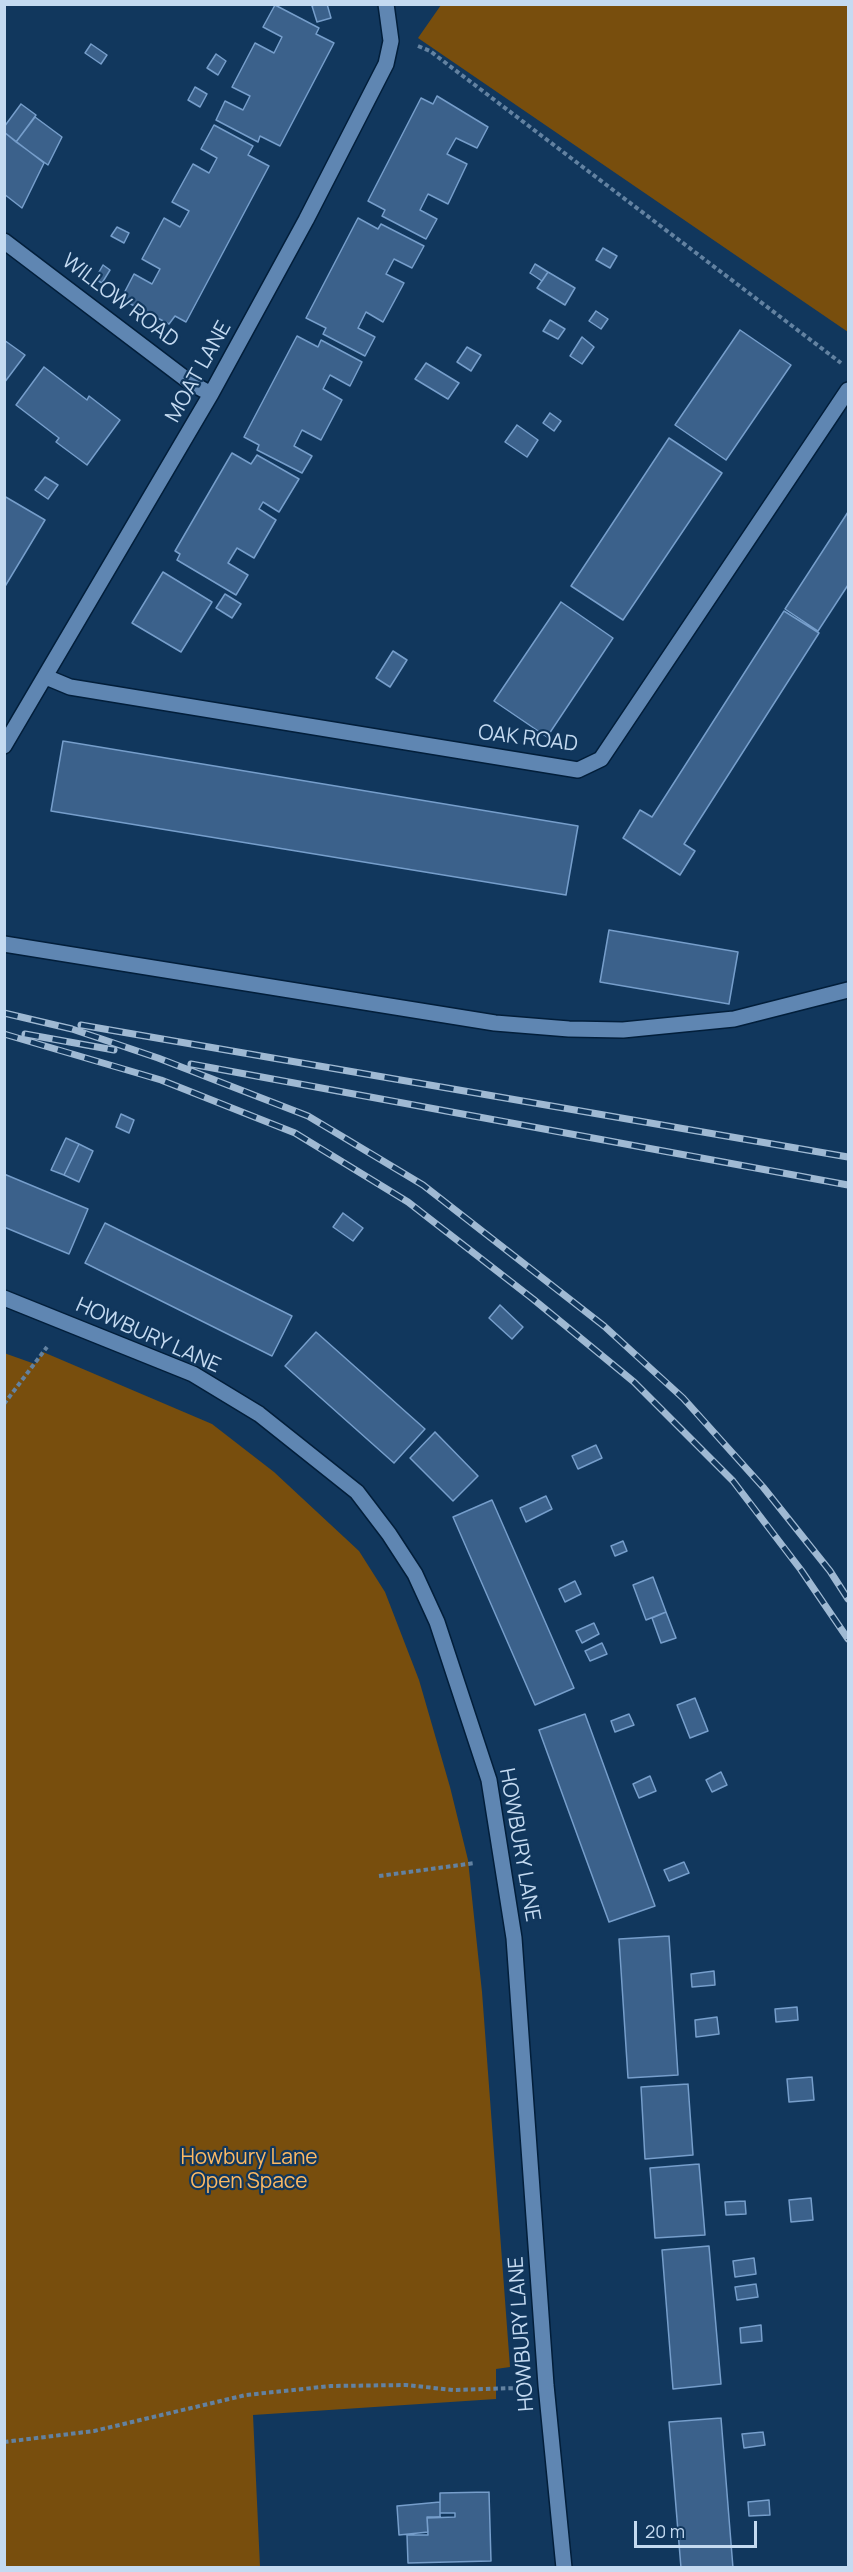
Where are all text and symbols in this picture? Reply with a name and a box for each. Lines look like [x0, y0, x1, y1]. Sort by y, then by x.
street label: WILLOW ROAD [57, 249, 183, 353]
street label: MOAT LANE [161, 317, 237, 427]
street label: OAK ROAD [477, 720, 579, 758]
street label: HOWBURY LANE [72, 1293, 224, 1379]
street label: HOWBURY LANE [493, 1766, 545, 1924]
park label: Howbury Lane Open Space [180, 2145, 318, 2195]
street label: HOWBURY LANE [504, 2256, 540, 2412]
scale bar [637, 2509, 760, 2547]
text: 20 m [645, 2519, 685, 2543]

